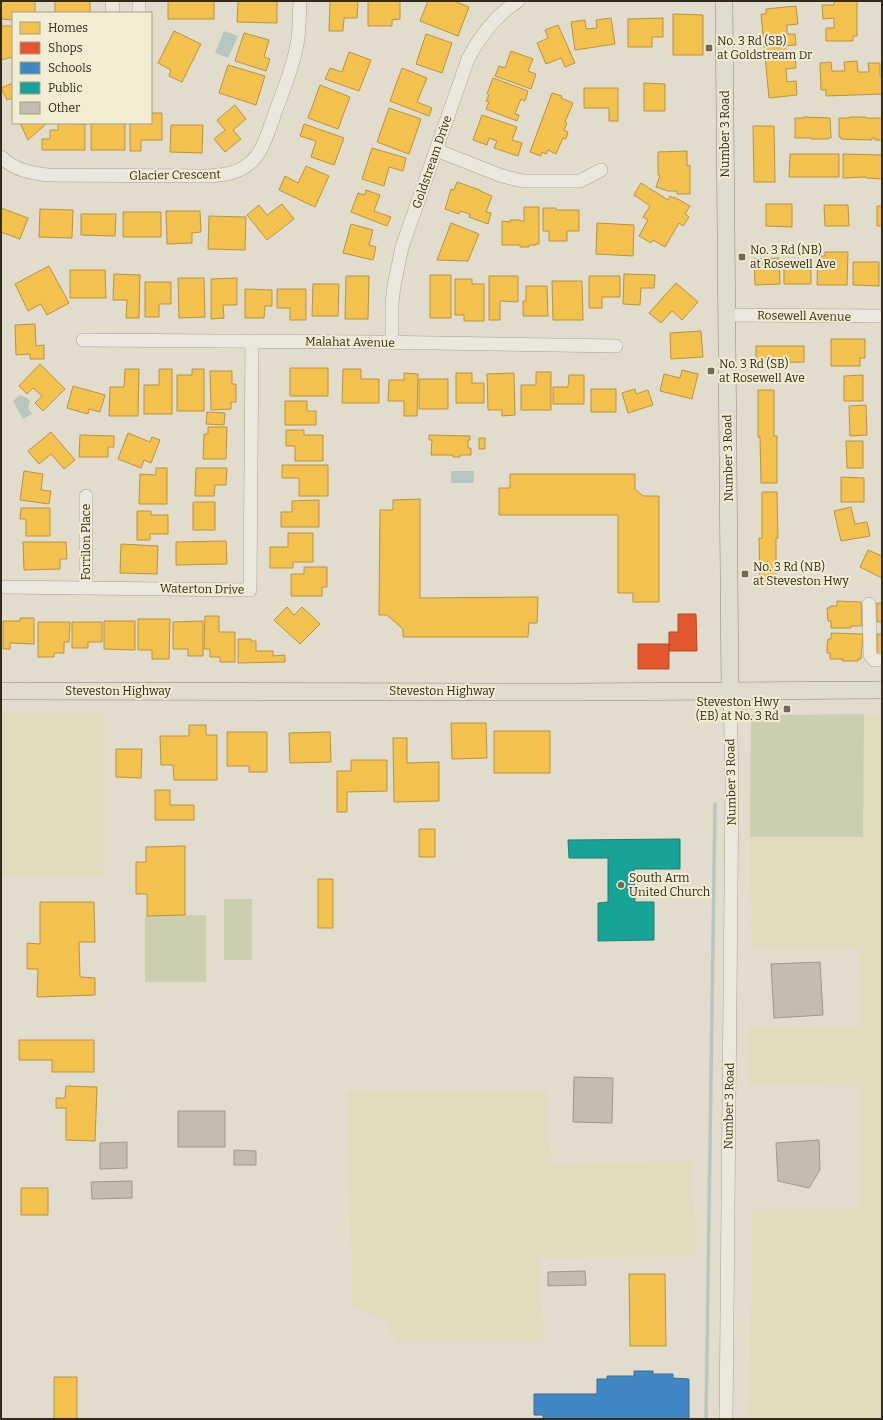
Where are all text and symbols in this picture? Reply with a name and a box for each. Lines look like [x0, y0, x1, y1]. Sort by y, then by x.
legend [12, 12, 152, 124]
text: Homes [48, 21, 88, 35]
place label: No. 3 Rd (SB) at Goldstream Dr [717, 33, 813, 62]
text: Shops [48, 41, 83, 55]
marker: No. 3 Rd (SB) at Goldstream Dr [704, 43, 714, 53]
text: Schools [48, 61, 92, 75]
text: Public [48, 81, 83, 95]
street label: Number 3 Road [718, 90, 732, 178]
text: Other [48, 101, 81, 115]
street label: Goldstream Drive [409, 113, 455, 211]
street label: Glacier Crescent [129, 167, 222, 183]
place label: No. 3 Rd (NB) at Rosewell Ave [750, 242, 836, 271]
marker: No. 3 Rd (NB) at Rosewell Ave [737, 252, 747, 262]
street label: Rosewell Avenue [757, 308, 851, 324]
street label: Malahat Avenue [305, 334, 395, 350]
place label: No. 3 Rd (SB) at Rosewell Ave [719, 356, 805, 385]
marker: No. 3 Rd (SB) at Rosewell Ave [706, 366, 716, 376]
street label: Number 3 Road [720, 414, 736, 502]
street label: Forrilon Place [79, 504, 93, 580]
place label: No. 3 Rd (NB) at Steveston Hwy [753, 559, 849, 588]
marker: No. 3 Rd (NB) at Steveston Hwy [740, 569, 750, 579]
street label: Waterton Drive [160, 581, 244, 597]
street label: Steveston Highway [65, 684, 172, 698]
street label: Steveston Highway [389, 684, 496, 698]
place label: Steveston Hwy (EB) at No. 3 Rd [696, 695, 780, 723]
marker: Steveston Hwy (EB) at No. 3 Rd [782, 704, 792, 714]
street label: Number 3 Road [723, 738, 739, 826]
place label: South Arm United Church [629, 871, 711, 899]
marker: South Arm United Church [616, 880, 626, 890]
street label: Number 3 Road [721, 1062, 737, 1150]

